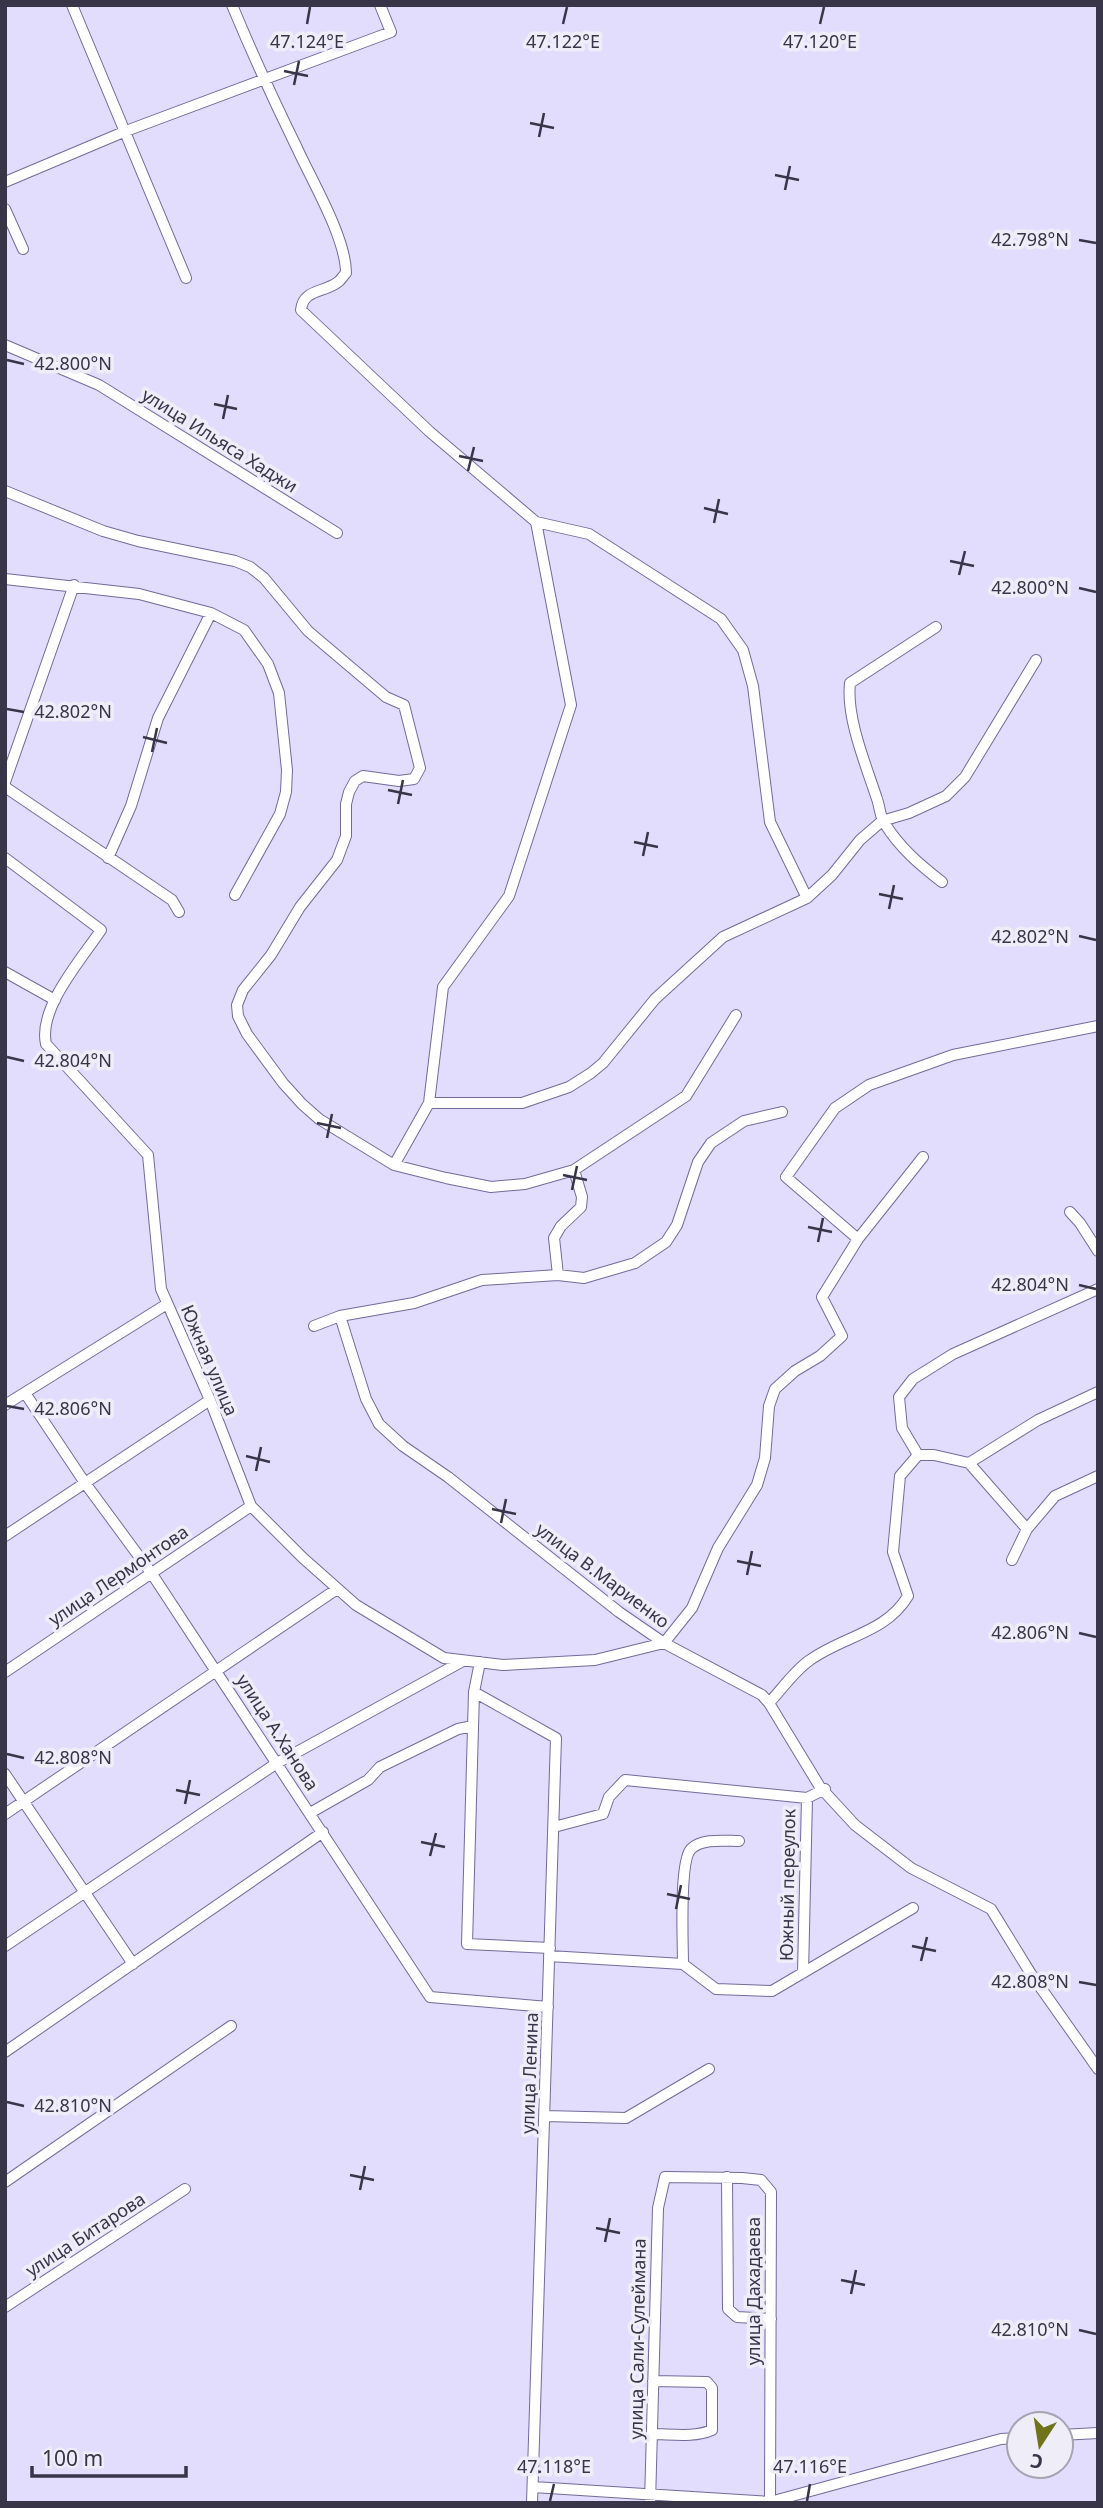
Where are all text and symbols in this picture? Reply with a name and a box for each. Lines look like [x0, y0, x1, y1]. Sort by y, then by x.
text: 47.124°E [270, 29, 344, 53]
text: 47.122°E [526, 29, 600, 53]
text: 47.120°E [783, 29, 857, 53]
text: 42.798°N [991, 227, 1069, 251]
text: 42.800°N [34, 351, 112, 375]
street label: улица Ильяса Хаджи [138, 382, 302, 498]
text: 42.800°N [991, 575, 1069, 599]
text: 42.802°N [34, 699, 112, 723]
text: 42.802°N [991, 924, 1069, 948]
text: 42.804°N [34, 1048, 112, 1072]
text: 42.804°N [991, 1272, 1069, 1296]
street label: Южная улица [176, 1301, 244, 1419]
text: 42.806°N [34, 1396, 112, 1420]
street label: улица В.Мариенко [531, 1517, 675, 1633]
street label: улица Лермонтова [43, 1519, 193, 1631]
text: 42.806°N [991, 1620, 1069, 1644]
street label: улица А.Ханова [231, 1669, 325, 1795]
text: 42.808°N [34, 1745, 112, 1769]
street label: Южный переулок [774, 1808, 800, 1961]
text: 42.808°N [991, 1969, 1069, 1993]
street label: улица Ленина [515, 2012, 543, 2134]
text: 42.810°N [34, 2093, 112, 2117]
street label: улица Битарова [21, 2186, 149, 2282]
street label: улица Дахадаева [741, 2217, 765, 2365]
street label: улица Сали-Сулеймана [623, 2238, 651, 2440]
text: 42.810°N [991, 2317, 1069, 2341]
north arrow [1005, 2410, 1075, 2480]
scale bar [32, 2434, 186, 2478]
text: 100 m [42, 2444, 103, 2472]
text: С [1028, 2448, 1045, 2476]
text: 47.118°E [517, 2454, 591, 2478]
text: 47.116°E [773, 2454, 847, 2478]

